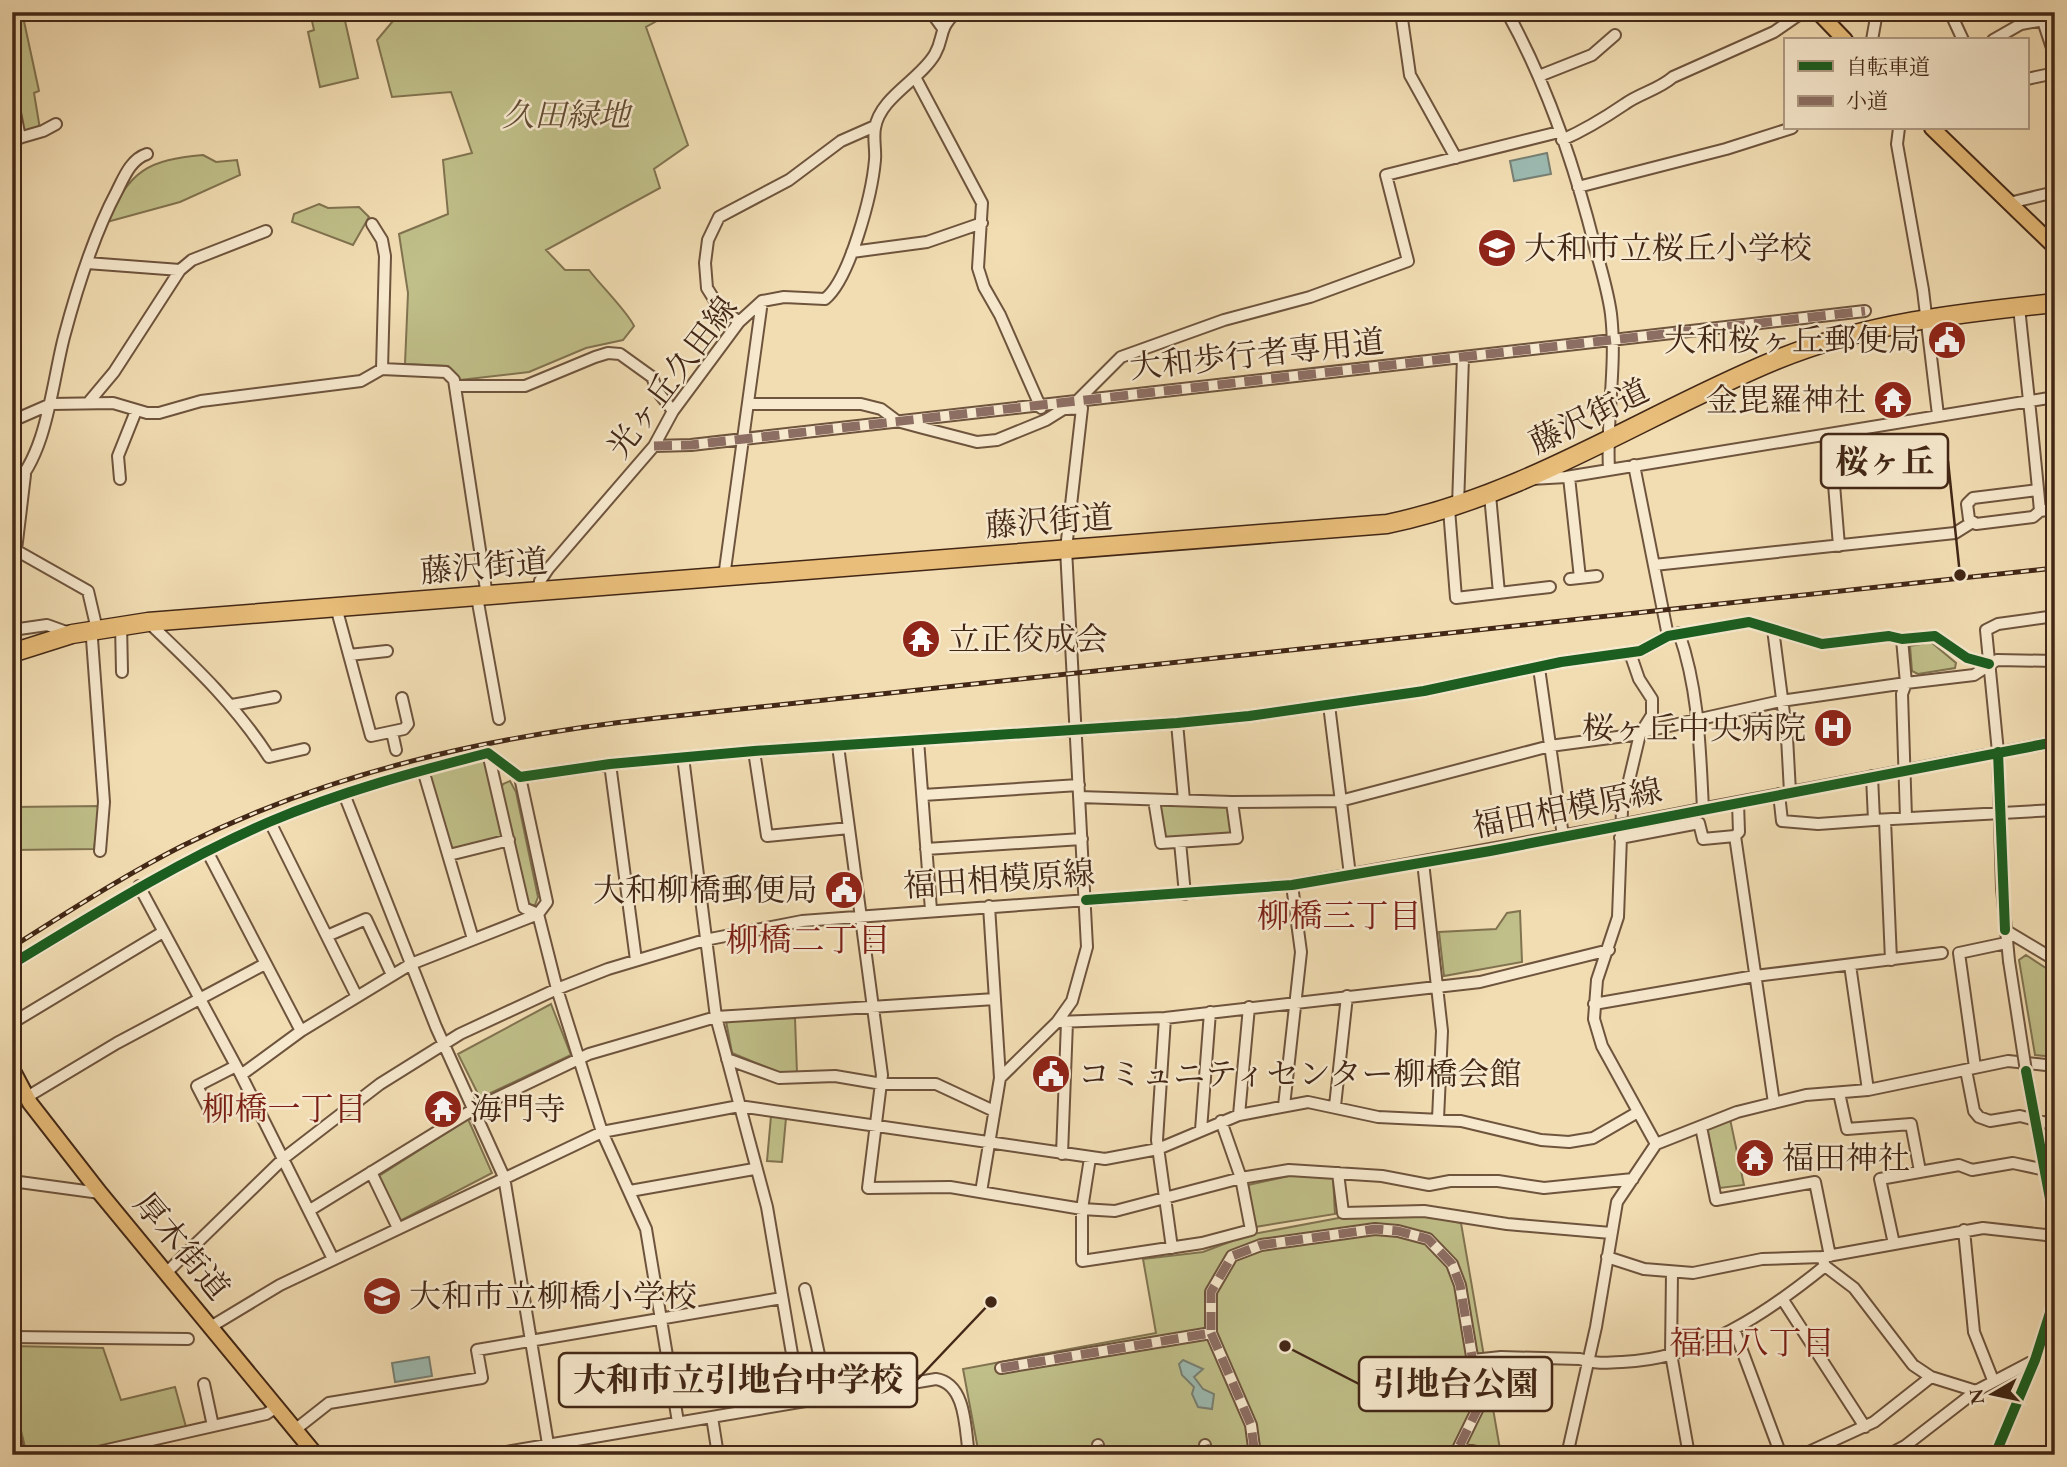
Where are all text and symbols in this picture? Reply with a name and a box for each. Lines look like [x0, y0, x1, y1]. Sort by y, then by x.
legend [1784, 38, 2028, 130]
text: 自転車道 [1846, 53, 1930, 80]
text: 小道 [1846, 87, 1888, 114]
park label: 久田緑地 [502, 94, 633, 136]
school or university icon: 大和市立桜丘小学校 [1476, 227, 1518, 269]
place label: 大和市立桜丘小学校 [1524, 227, 1812, 269]
street label: 光ヶ丘久田線 [597, 288, 747, 466]
place label: 大和桜ヶ丘郵便局 [1664, 319, 1920, 361]
public building icon: 大和桜ヶ丘郵便局 [1926, 319, 1968, 361]
street label: 大和歩行者専用道 [1127, 320, 1387, 388]
street label: 藤沢街道 [1522, 369, 1656, 463]
place label: 金毘羅神社 [1706, 379, 1866, 421]
temple icon: 金毘羅神社 [1872, 379, 1914, 421]
callout: 桜ヶ丘 [1821, 434, 1948, 488]
text: 桜ヶ丘 [1836, 440, 1935, 483]
street label: 藤沢街道 [984, 496, 1114, 546]
street label: 藤沢街道 [418, 540, 550, 592]
temple icon: 立正佼成会 [900, 618, 942, 660]
place label: 立正佼成会 [948, 618, 1108, 660]
place label: 桜ヶ丘中央病院 [1582, 707, 1806, 749]
hospital icon: 桜ヶ丘中央病院 [1812, 707, 1854, 749]
street label: 福田相模原線 [1469, 769, 1665, 847]
street label: 福田相模原線 [902, 851, 1096, 907]
place label: 大和柳橋郵便局 [593, 869, 817, 911]
public building icon: 大和柳橋郵便局 [823, 869, 865, 911]
district label: 柳橋三丁目 [1257, 894, 1422, 937]
district label: 柳橋二丁目 [726, 918, 891, 961]
public building icon: コミュニティセンター柳橋会館 [1030, 1053, 1072, 1095]
place label: コミュニティセンター柳橋会館 [1078, 1053, 1522, 1095]
district label: 柳橋一丁目 [202, 1087, 367, 1130]
temple icon: 海門寺 [422, 1088, 464, 1130]
place label: 海門寺 [470, 1088, 566, 1130]
temple icon: 福田神社 [1734, 1137, 1776, 1179]
place label: 福田神社 [1782, 1137, 1910, 1179]
street label: 厚木街道 [125, 1183, 239, 1309]
school or university icon: 大和市立柳橋小学校 [361, 1275, 403, 1317]
place label: 大和市立柳橋小学校 [409, 1275, 697, 1317]
district label: 福田八丁目 [1670, 1321, 1835, 1364]
callout: 大和市立引地台中学校 [559, 1353, 917, 1407]
callout: 引地台公園 [1359, 1357, 1552, 1411]
text: 大和市立引地台中学校 [573, 1358, 903, 1401]
north arrow [1958, 1358, 2028, 1428]
text: 引地台公園 [1374, 1362, 1539, 1405]
text: N [1963, 1386, 1990, 1406]

